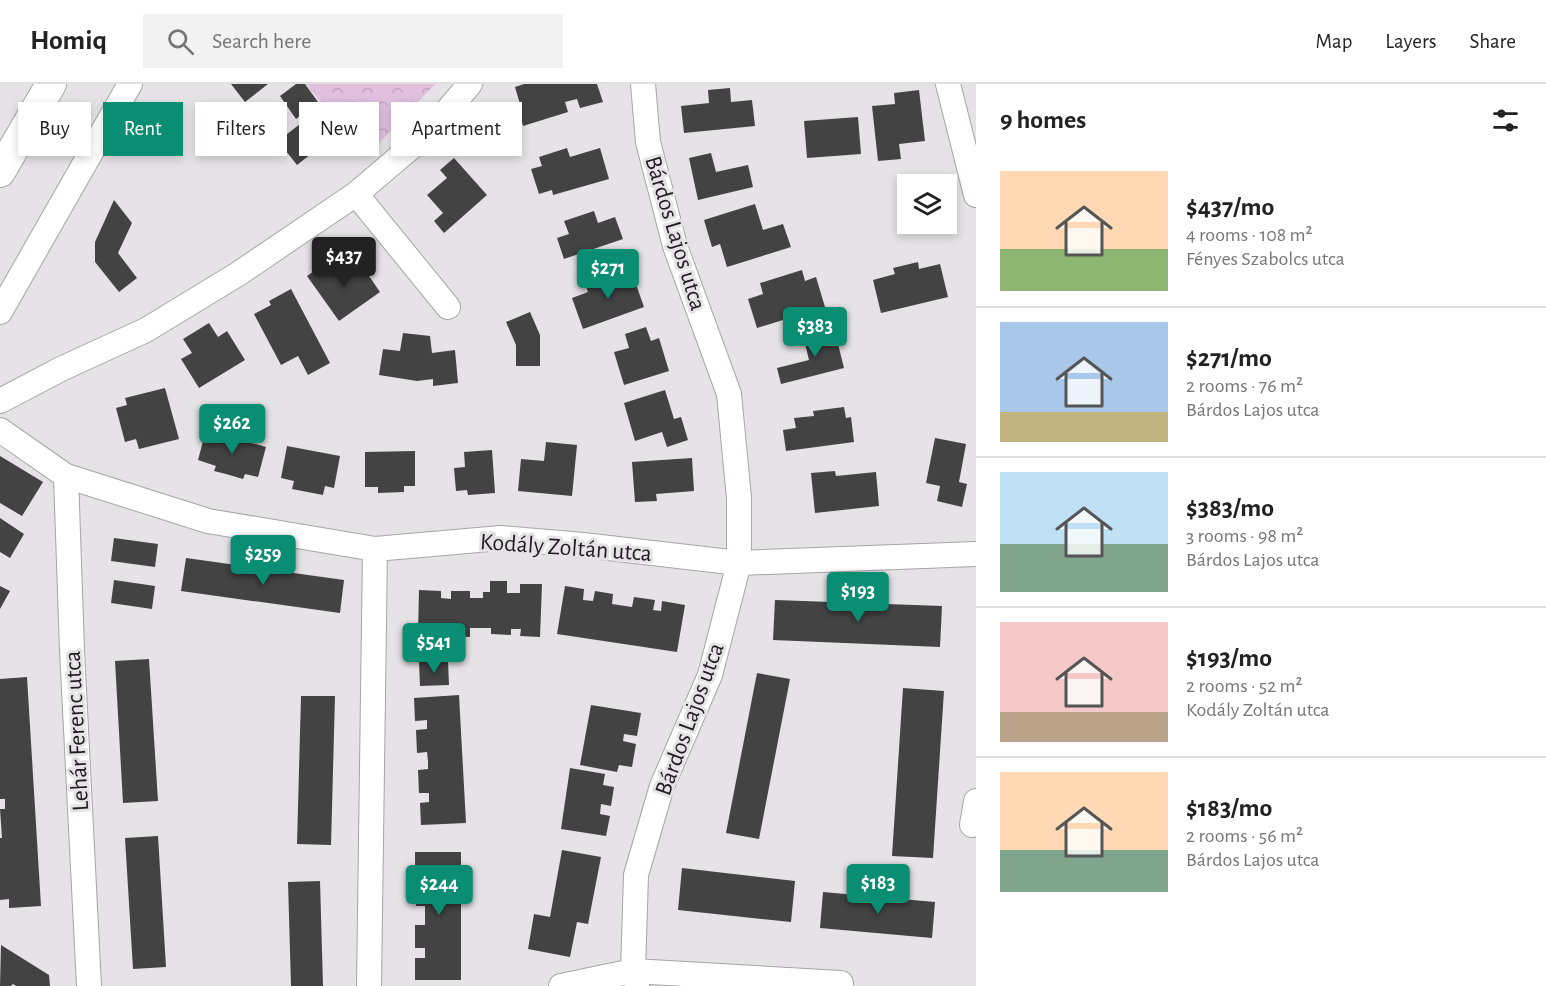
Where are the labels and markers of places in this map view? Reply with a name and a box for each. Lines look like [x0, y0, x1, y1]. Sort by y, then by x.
pin: $437 [308, 237, 380, 288]
pin: $271 [572, 249, 644, 300]
pin: $383 [779, 307, 851, 358]
pin: $262 [196, 404, 268, 455]
pin: $259 [227, 535, 299, 586]
pin: $193 [822, 572, 894, 623]
pin: $541 [398, 623, 470, 674]
pin: $183 [842, 864, 914, 915]
pin: $244 [403, 865, 475, 916]

